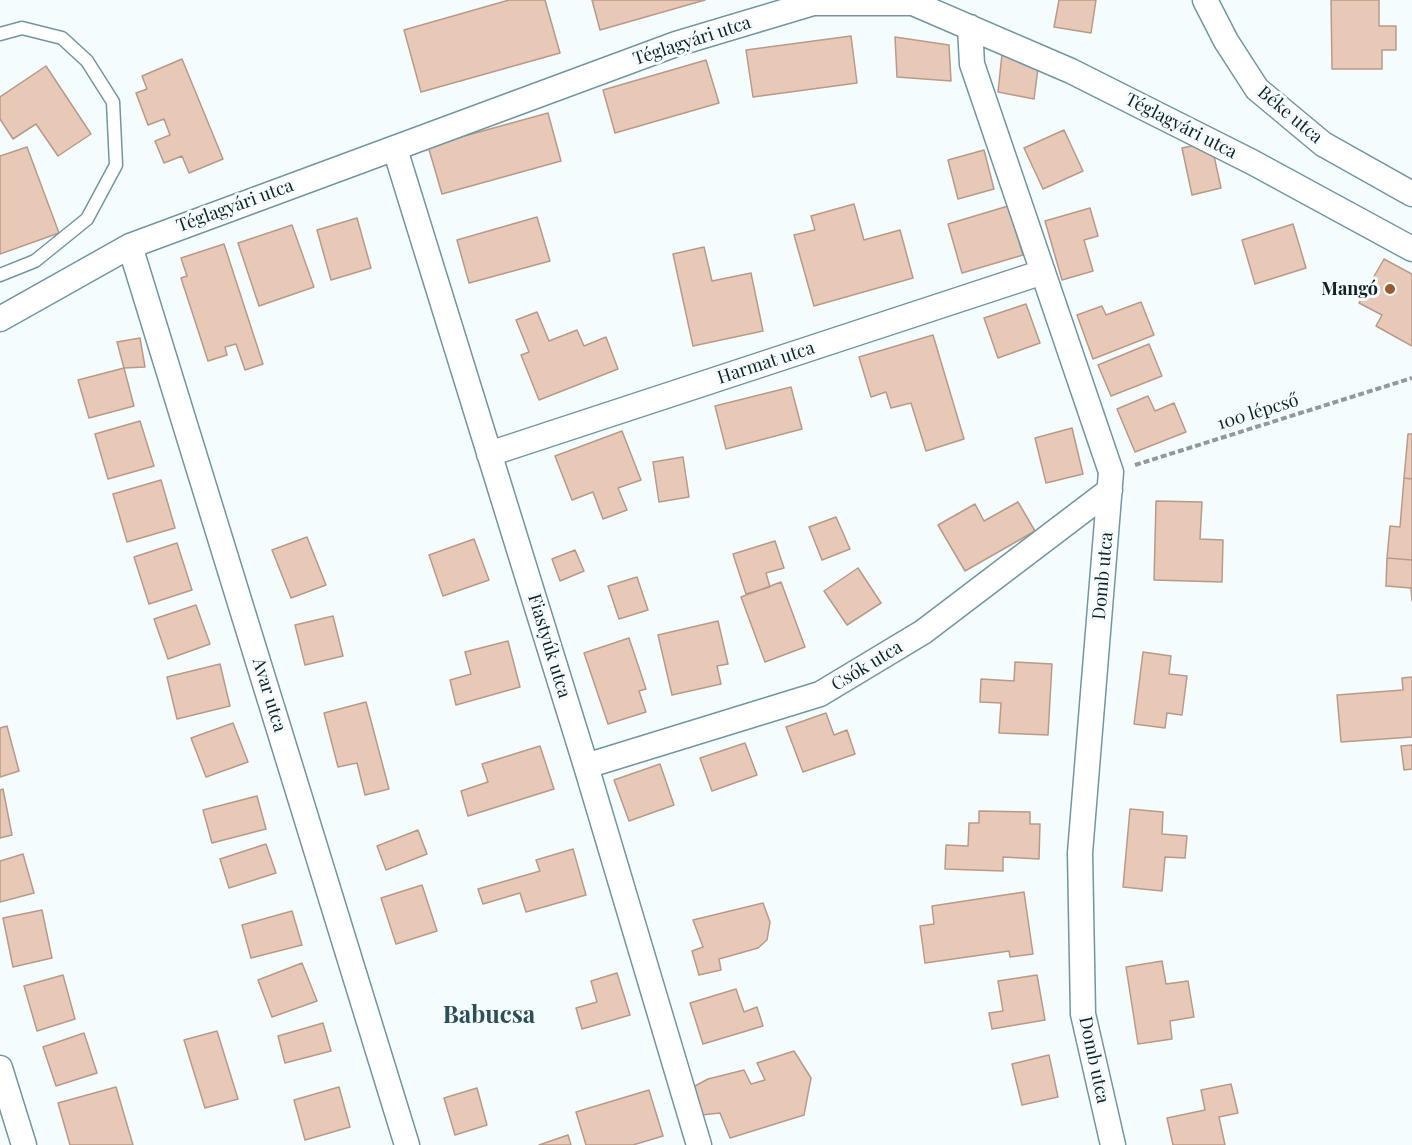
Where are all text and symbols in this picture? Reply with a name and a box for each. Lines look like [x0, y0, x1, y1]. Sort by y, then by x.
street label: Téglagyári utca [630, 12, 754, 70]
street label: Béke utca [1253, 82, 1327, 148]
street label: Téglagyári utca [1121, 89, 1241, 163]
street label: Téglagyári utca [174, 175, 296, 237]
place label: Mangó [1321, 278, 1378, 300]
marker: Mangó [1383, 282, 1397, 296]
street label: Harmat utca [715, 337, 817, 389]
street label: 100 lépcső [1215, 389, 1301, 435]
street label: Domb utca [1088, 531, 1118, 621]
street label: Fiastyúk utca [523, 592, 575, 700]
street label: Csók utca [828, 636, 906, 696]
street label: Avar utca [248, 655, 290, 735]
district label: Babucsa [443, 1002, 535, 1030]
street label: Domb utca [1074, 1015, 1114, 1105]

